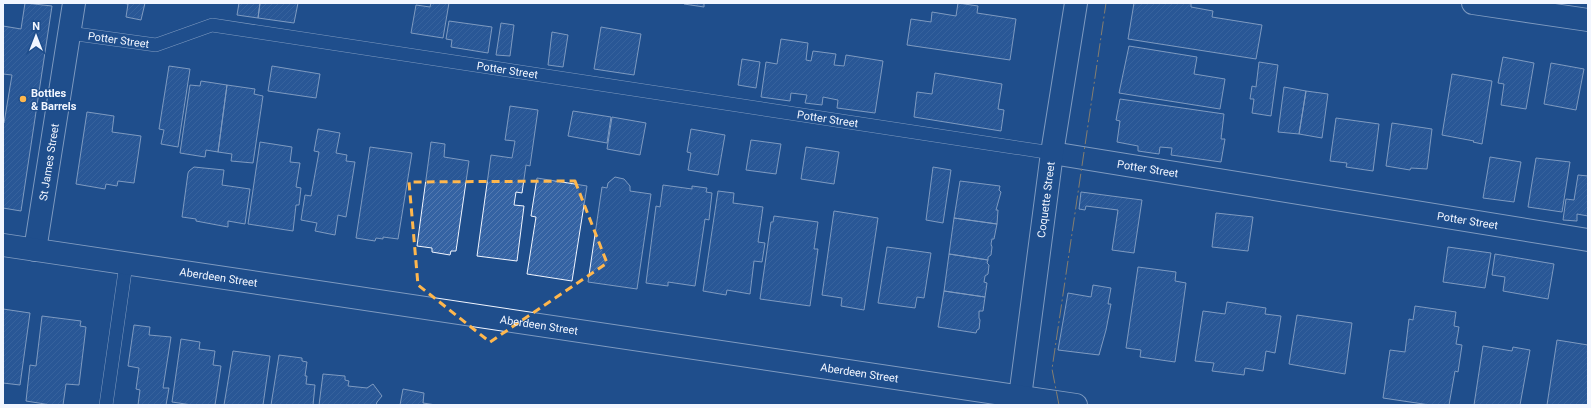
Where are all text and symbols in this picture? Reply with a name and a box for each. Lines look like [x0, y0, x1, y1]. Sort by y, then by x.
north arrow [16, 16, 56, 56]
text: N [32, 20, 40, 33]
street label: Potter Street [87, 30, 150, 51]
street label: Potter Street [476, 59, 539, 82]
place label: Bottles & Barrels [31, 87, 77, 113]
marker: Bottles & Barrels [18, 94, 28, 104]
street label: Potter Street [796, 108, 859, 130]
street label: St James Street [37, 122, 62, 202]
street label: Potter Street [1116, 158, 1180, 180]
street label: Coquette Street [1035, 161, 1058, 239]
street label: Potter Street [1436, 210, 1499, 232]
street label: Aberdeen Street [179, 265, 259, 290]
street label: Aberdeen Street [499, 313, 579, 338]
street label: Aberdeen Street [820, 361, 900, 386]

